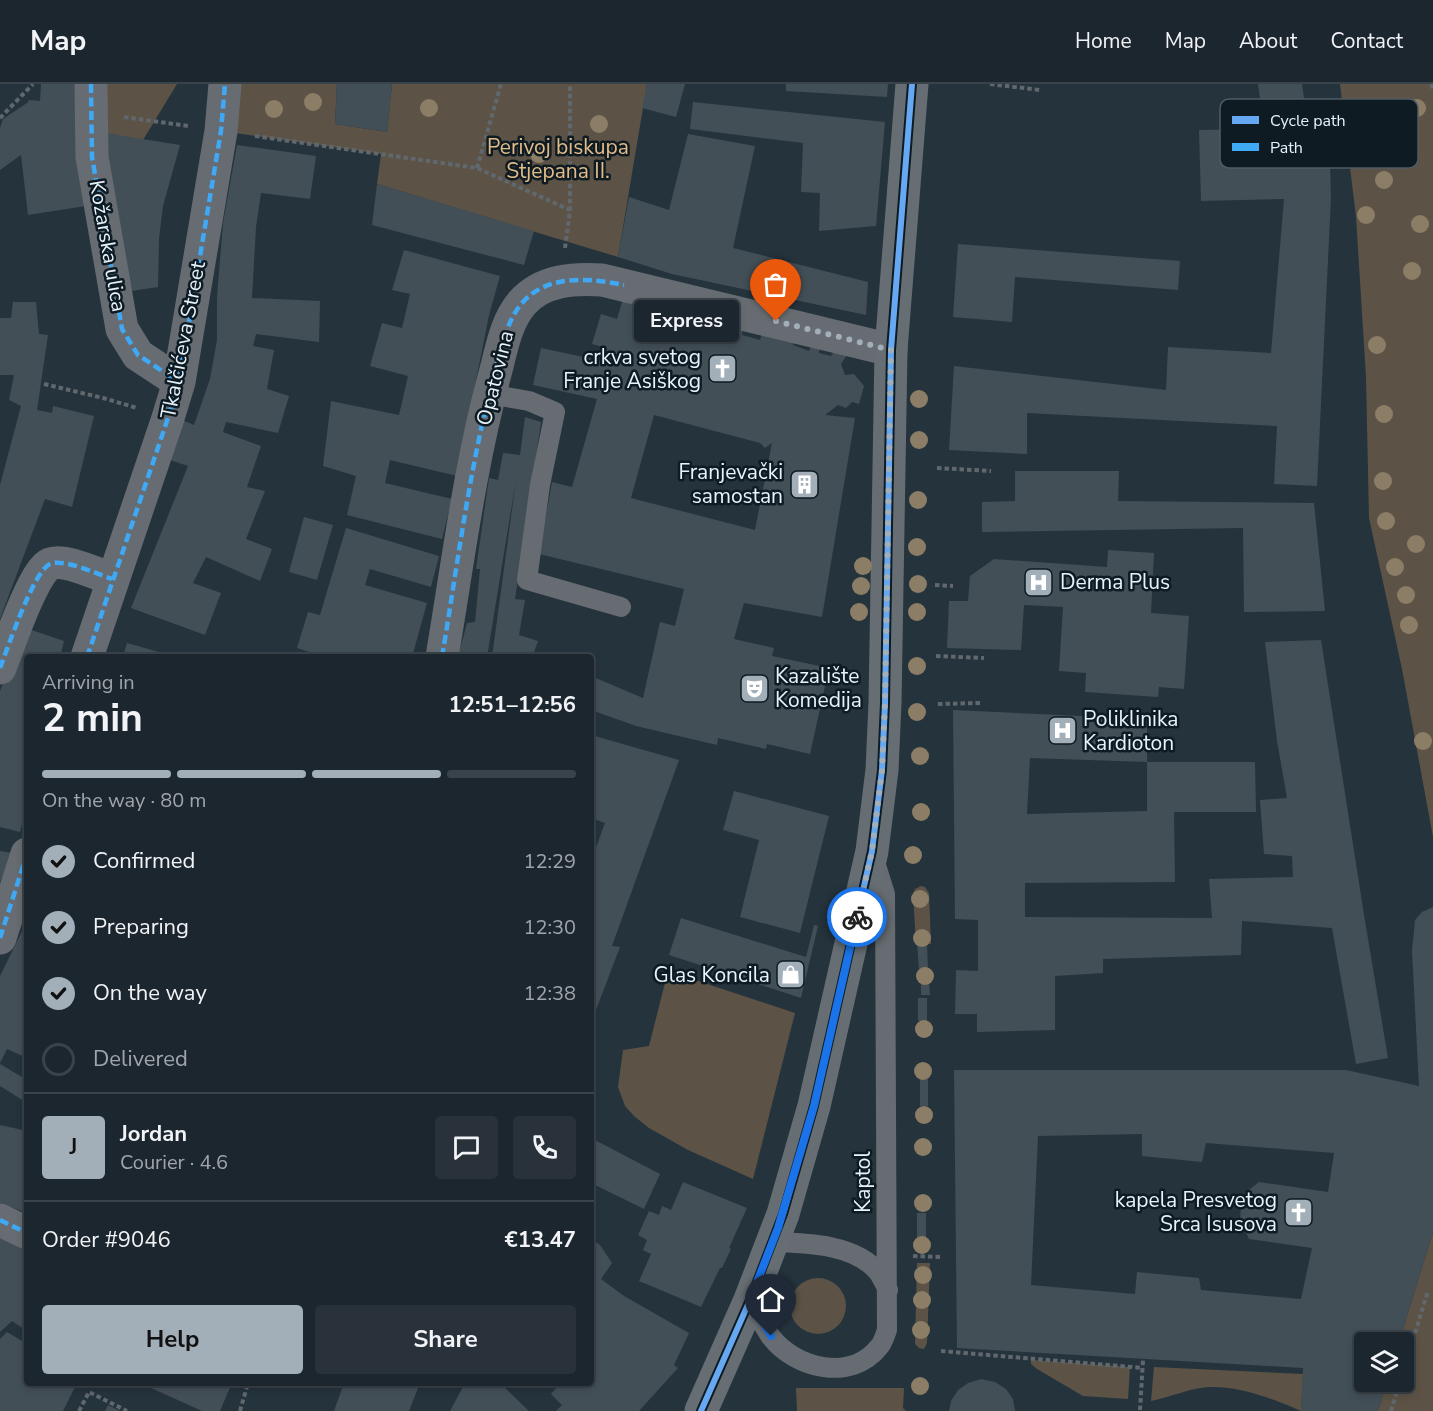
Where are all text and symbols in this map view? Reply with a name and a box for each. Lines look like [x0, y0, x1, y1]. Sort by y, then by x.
text: Map [30, 22, 86, 60]
text: Home [1075, 27, 1132, 55]
text: Map [1165, 27, 1206, 55]
text: About [1239, 27, 1297, 55]
text: Contact [1330, 27, 1403, 55]
legend [1220, 99, 1418, 168]
text: Cycle path [1270, 110, 1346, 132]
park label: Perivoj biskupa Stjepana II. [487, 133, 629, 185]
text: Path [1270, 137, 1303, 159]
street label: Kožarska ulica [83, 178, 133, 314]
street label: Tkalčićeva Street [154, 258, 212, 421]
pin [750, 259, 801, 321]
icon: bag [759, 268, 792, 301]
callout: Express [635, 300, 740, 342]
text: Express [650, 307, 723, 334]
street label: Opatovina [470, 328, 520, 428]
place label: crkva svetog Franje Asiškog [563, 343, 701, 395]
church icon: crkva svetog Franje Asiškog [706, 353, 738, 385]
place label: Franjevački samostan [678, 458, 783, 510]
building icon: Franjevački samostan [788, 468, 820, 500]
hospital icon: Derma Plus [1023, 566, 1055, 598]
place label: Derma Plus [1060, 568, 1170, 596]
place label: Kazalište Komedija [775, 662, 862, 714]
text: Arriving in [42, 669, 135, 696]
theatre icon: Kazalište Komedija [738, 672, 770, 704]
text: 12:51–12:56 [448, 690, 576, 720]
text: 2 min [42, 692, 143, 745]
place label: Poliklinika Kardioton [1083, 705, 1179, 757]
hospital icon: Poliklinika Kardioton [1046, 715, 1078, 747]
text: On the way · 80 m [42, 787, 206, 814]
icon: check [42, 845, 75, 878]
text: Confirmed [93, 846, 195, 876]
text: 12:29 [523, 848, 576, 875]
courier [827, 887, 887, 947]
icon: bike [841, 901, 874, 934]
icon: check [42, 911, 75, 944]
text: Preparing [93, 912, 189, 942]
text: 12:30 [523, 914, 576, 941]
shop icon: Glas Koncila [775, 959, 807, 991]
place label: Glas Koncila [653, 961, 770, 989]
icon: check [42, 977, 75, 1010]
text: On the way [93, 978, 207, 1008]
text: 12:38 [523, 980, 576, 1007]
text: Delivered [93, 1044, 188, 1074]
button: chat [435, 1116, 498, 1179]
button: phone [513, 1116, 576, 1179]
text: Jordan [120, 1119, 187, 1149]
text: J [70, 1132, 77, 1162]
text: Courier · 4.6 [120, 1149, 228, 1176]
street label: Kaptol [849, 1150, 877, 1213]
place label: kapela Presvetog Srca Isusova [1115, 1186, 1277, 1238]
church icon: kapela Presvetog Srca Isusova [1282, 1196, 1314, 1228]
text: Order #9046 [42, 1225, 171, 1255]
text: €13.47 [505, 1225, 576, 1255]
pin [745, 1274, 796, 1336]
icon: home [754, 1283, 787, 1316]
button: Help [42, 1305, 303, 1374]
button: Share [315, 1305, 576, 1374]
map controls [1354, 1332, 1414, 1392]
button: layers [1354, 1332, 1414, 1392]

